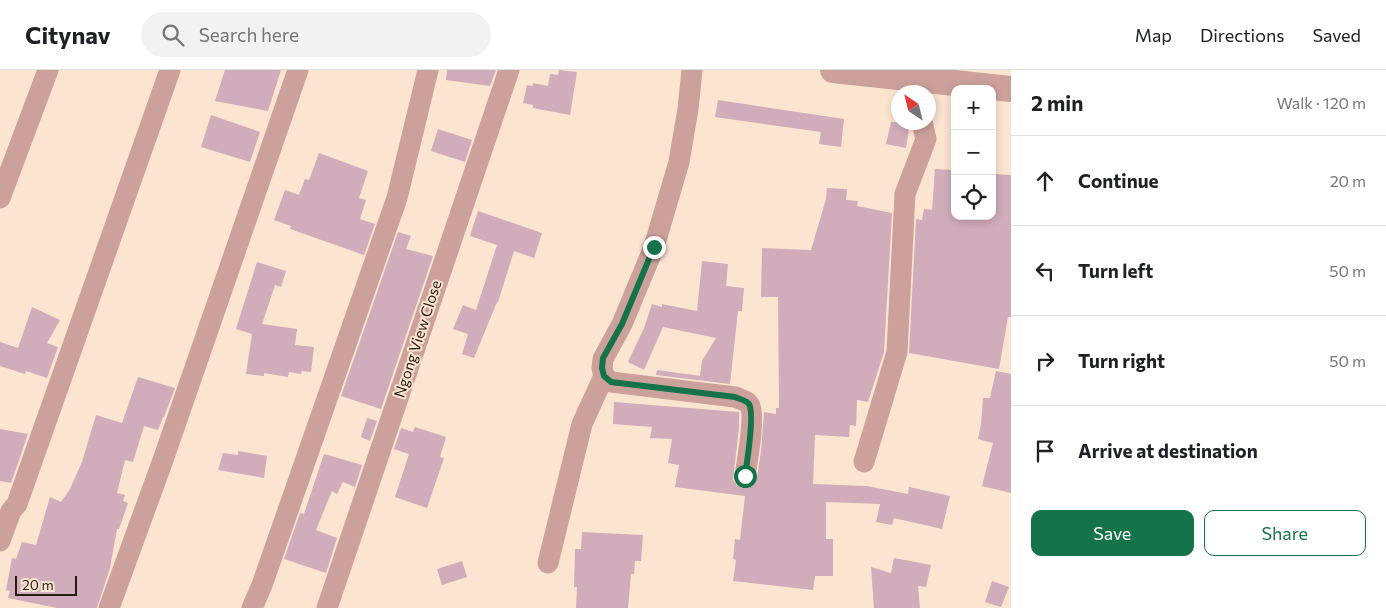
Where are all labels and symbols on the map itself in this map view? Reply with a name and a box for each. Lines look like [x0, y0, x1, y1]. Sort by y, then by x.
north arrow [891, 85, 936, 130]
route end [643, 236, 666, 259]
street label: Ngong View Close [390, 278, 445, 400]
route start [734, 465, 757, 488]
scale bar [15, 573, 78, 596]

